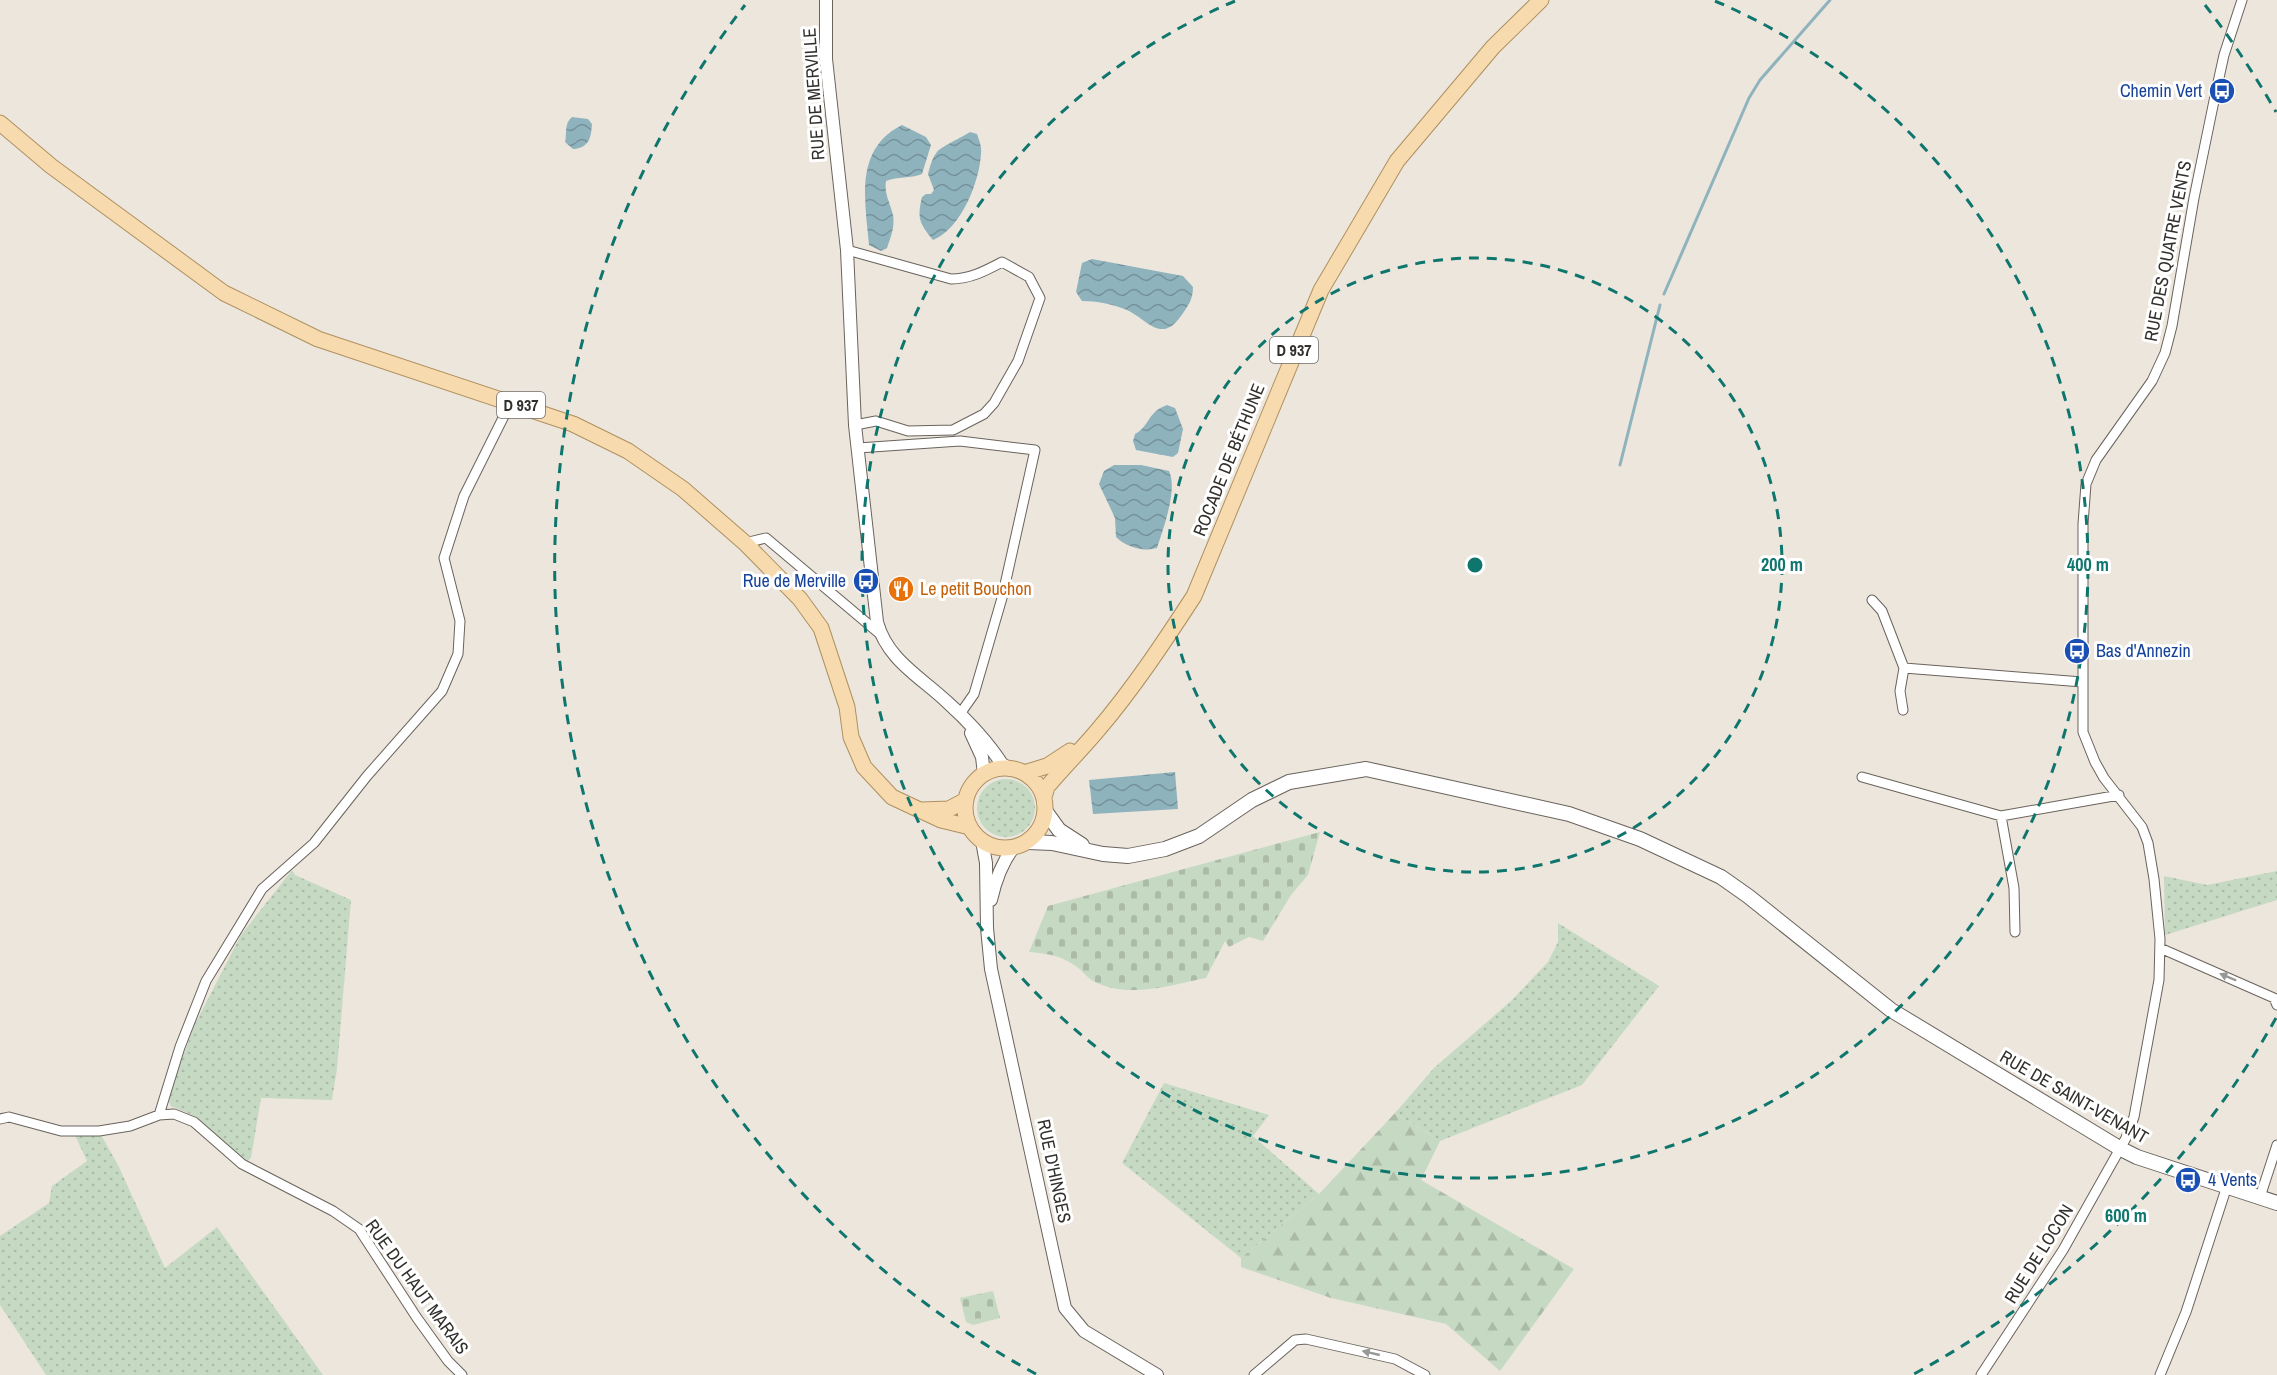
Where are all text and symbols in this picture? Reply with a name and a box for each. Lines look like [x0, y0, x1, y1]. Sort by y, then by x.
street label: RUE DE MERVILLE [796, 27, 831, 161]
bus stop icon: Chemin Vert [2207, 76, 2237, 106]
place label: Chemin Vert [2120, 78, 2202, 103]
street label: RUE DES QUATRE VENTS [2138, 158, 2197, 343]
road number: D 937 [1270, 337, 1318, 363]
street label: ROCADE DE BÉTHUNE [1187, 380, 1271, 540]
road number: D 937 [497, 392, 545, 418]
text: 200 m [1761, 552, 1803, 577]
text: 400 m [2067, 552, 2109, 577]
centre of rings [1465, 555, 1485, 575]
bus stop icon: Rue de Merville [851, 566, 881, 596]
place label: Rue de Merville [743, 568, 846, 593]
restaurant icon: Le petit Bouchon [886, 574, 916, 604]
place label: Le petit Bouchon [920, 576, 1032, 601]
bus stop icon: Bas d'Annezin [2062, 636, 2092, 666]
place label: Bas d'Annezin [2096, 638, 2191, 663]
one-way arrow [2219, 972, 2237, 982]
street label: RUE DE SAINT-VENANT [1996, 1044, 2153, 1149]
street label: RUE D'HINGES [1031, 1117, 1078, 1225]
bus stop icon: 4 Vents [2173, 1165, 2203, 1195]
place label: 4 Vents [2208, 1167, 2257, 1192]
street label: RUE DE LOCON [1998, 1199, 2079, 1308]
text: 600 m [2105, 1203, 2147, 1228]
street label: RUE DU HAUT MARAIS [360, 1214, 475, 1359]
one-way arrow [1362, 1348, 1381, 1358]

